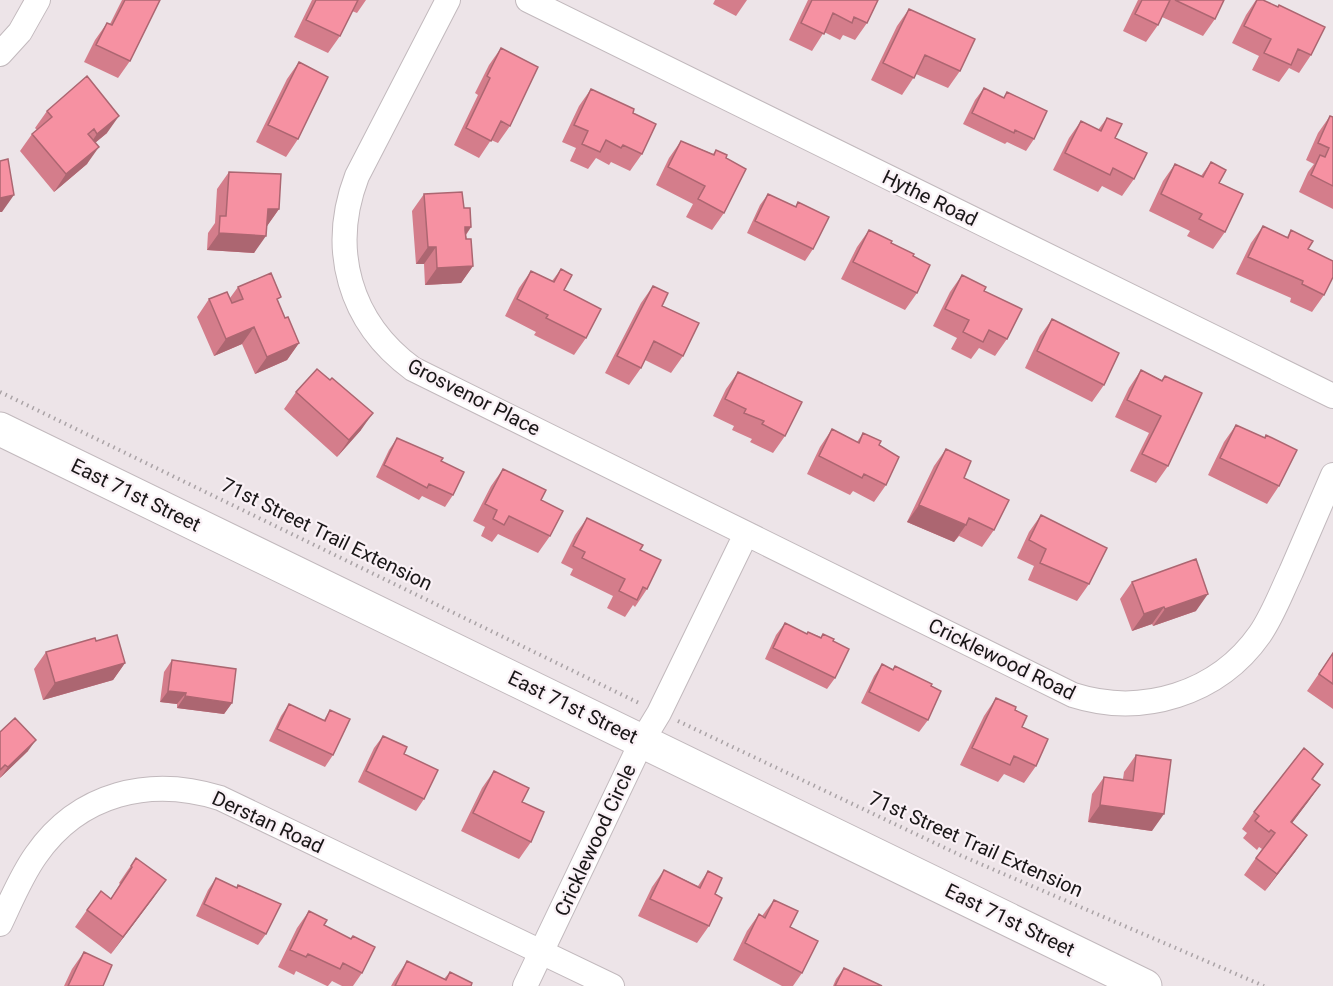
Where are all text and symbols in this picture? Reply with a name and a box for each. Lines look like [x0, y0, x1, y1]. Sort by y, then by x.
street label: Hythe Road [879, 165, 981, 231]
street label: Grosvenor Place [404, 353, 544, 441]
street label: East 71st Street [67, 453, 205, 537]
street label: 71st Street Trail Extension [218, 472, 436, 596]
street label: Cricklewood Road [925, 613, 1079, 705]
street label: East 71st Street [504, 665, 642, 749]
street label: Cricklewood Circle [549, 760, 641, 920]
street label: Derstan Road [208, 786, 328, 858]
street label: 71st Street Trail Extension [865, 786, 1087, 902]
street label: East 71st Street [941, 878, 1079, 962]

